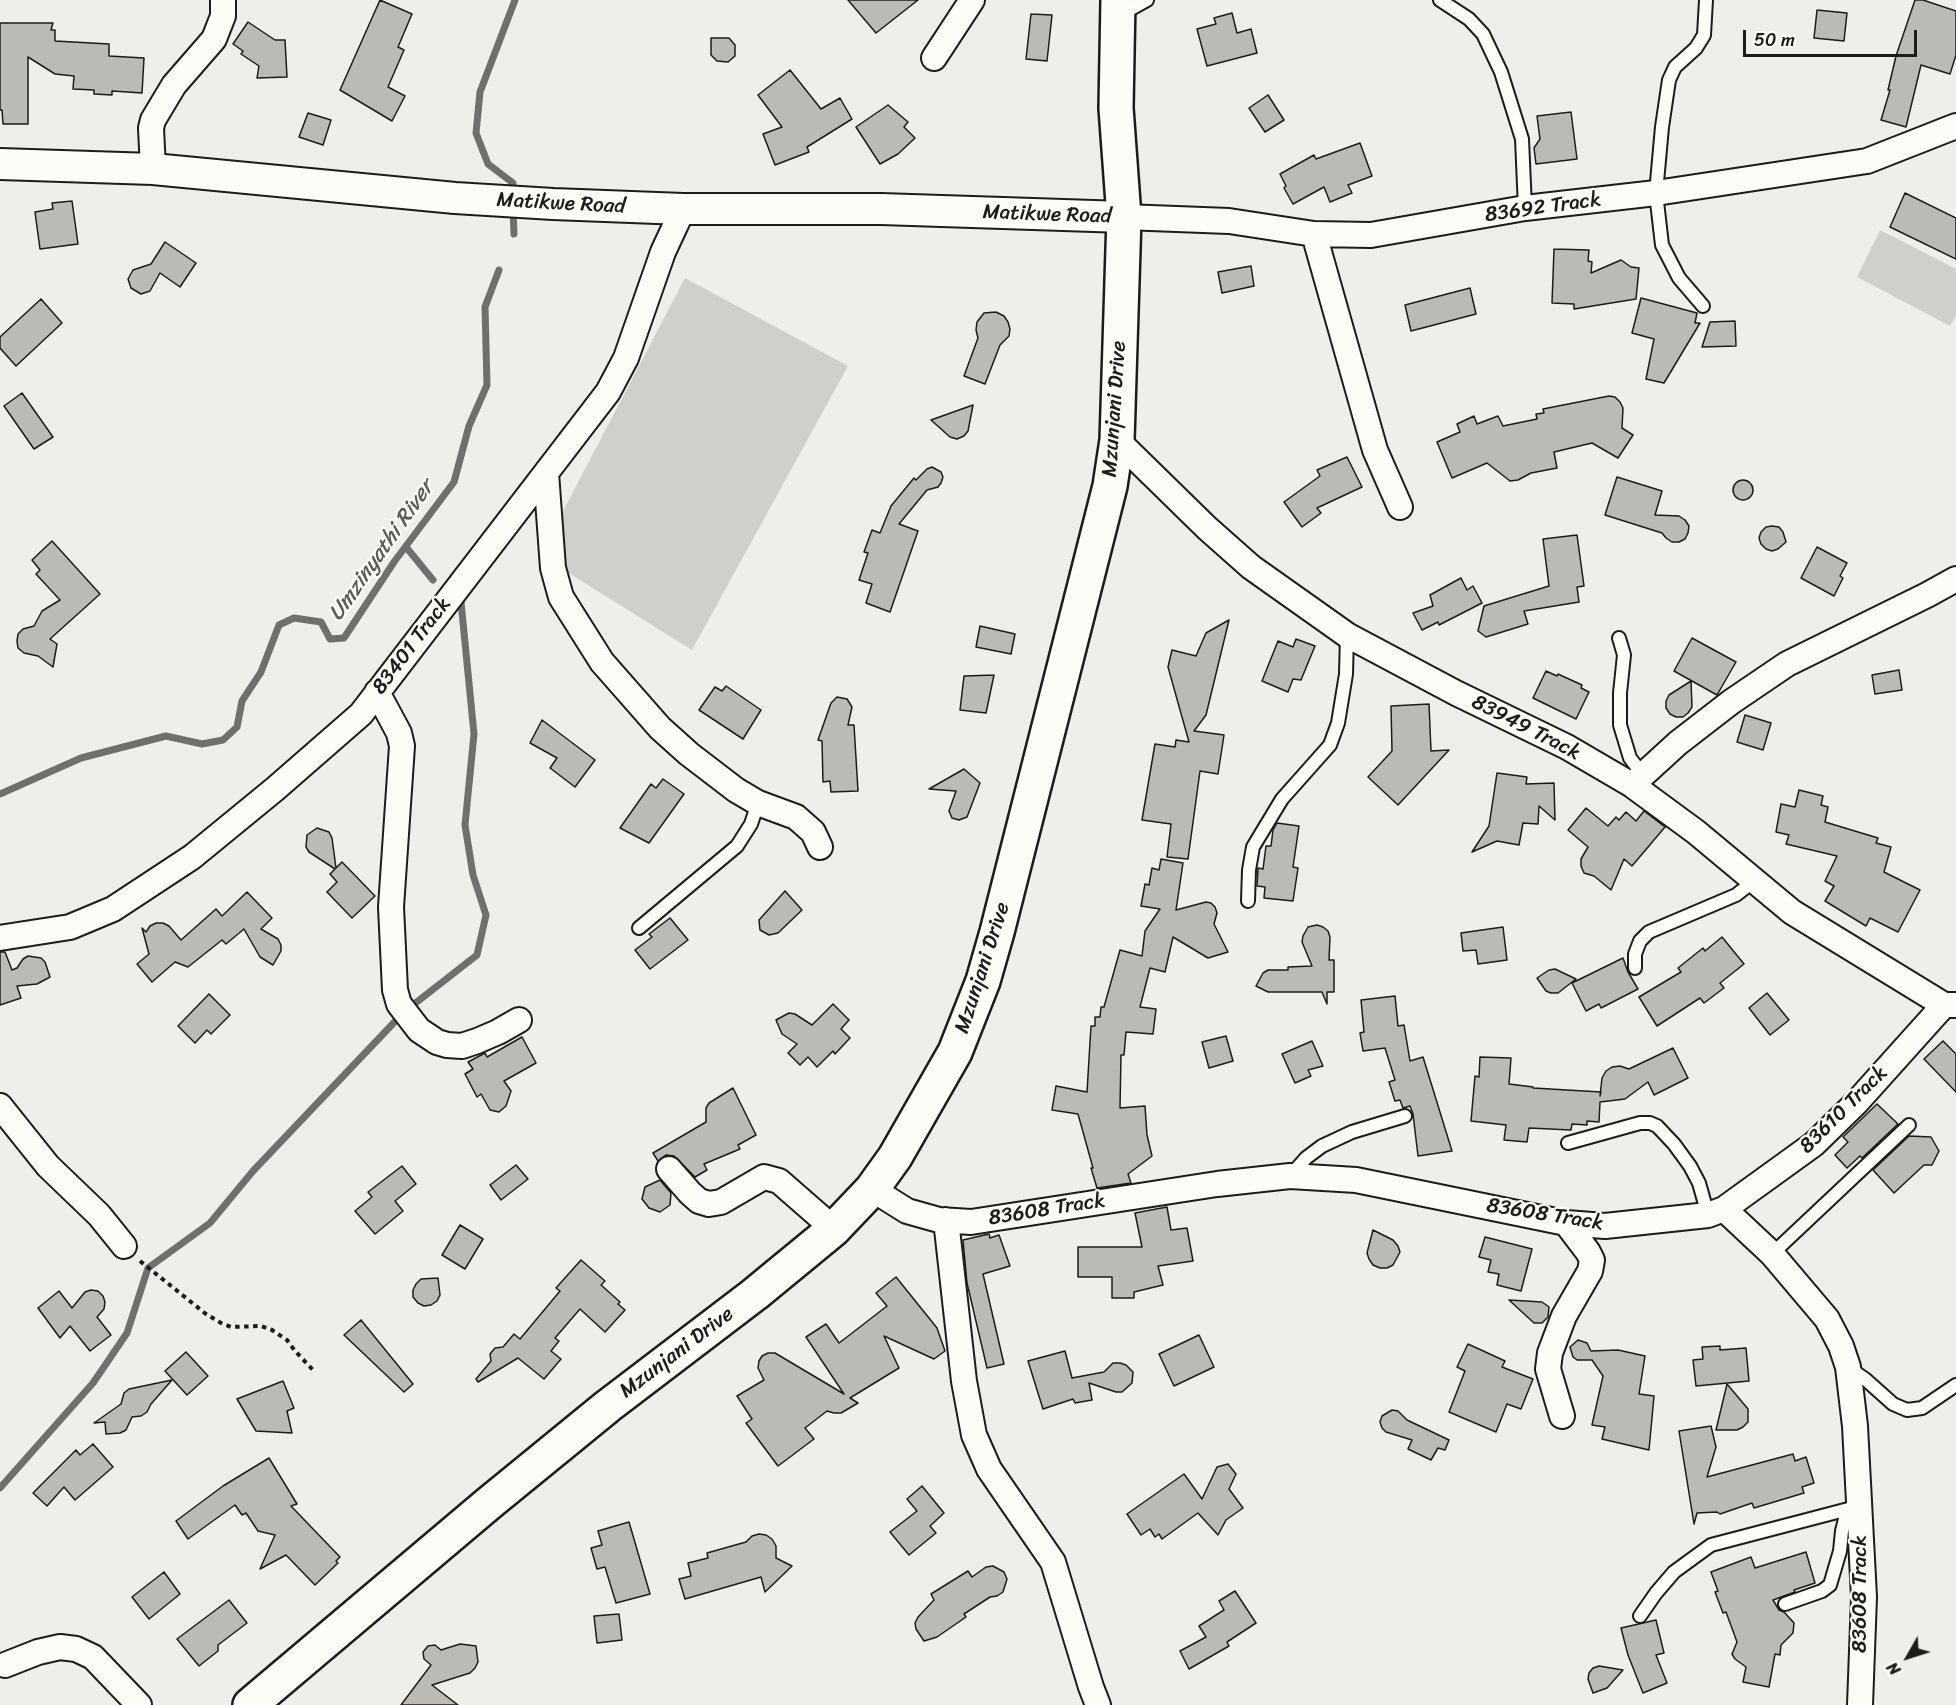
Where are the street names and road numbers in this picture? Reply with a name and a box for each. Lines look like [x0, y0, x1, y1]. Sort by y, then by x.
street label: 83692 Track [1483, 187, 1603, 229]
street label: Matikwe Road [496, 188, 626, 220]
street label: Matikwe Road [982, 200, 1112, 230]
street label: Mzunjani Drive [1098, 340, 1132, 478]
street label: 83401 Track [367, 592, 457, 700]
street label: 83949 Track [1467, 690, 1585, 766]
street label: Mzunjani Drive [950, 899, 1016, 1037]
street label: 83610 Track [1795, 1061, 1893, 1159]
street label: 83608 Track [987, 1188, 1107, 1232]
street label: 83608 Track [1485, 1193, 1605, 1237]
street label: Mzunjani Drive [615, 1302, 739, 1404]
street label: 83608 Track [1848, 1535, 1874, 1653]

